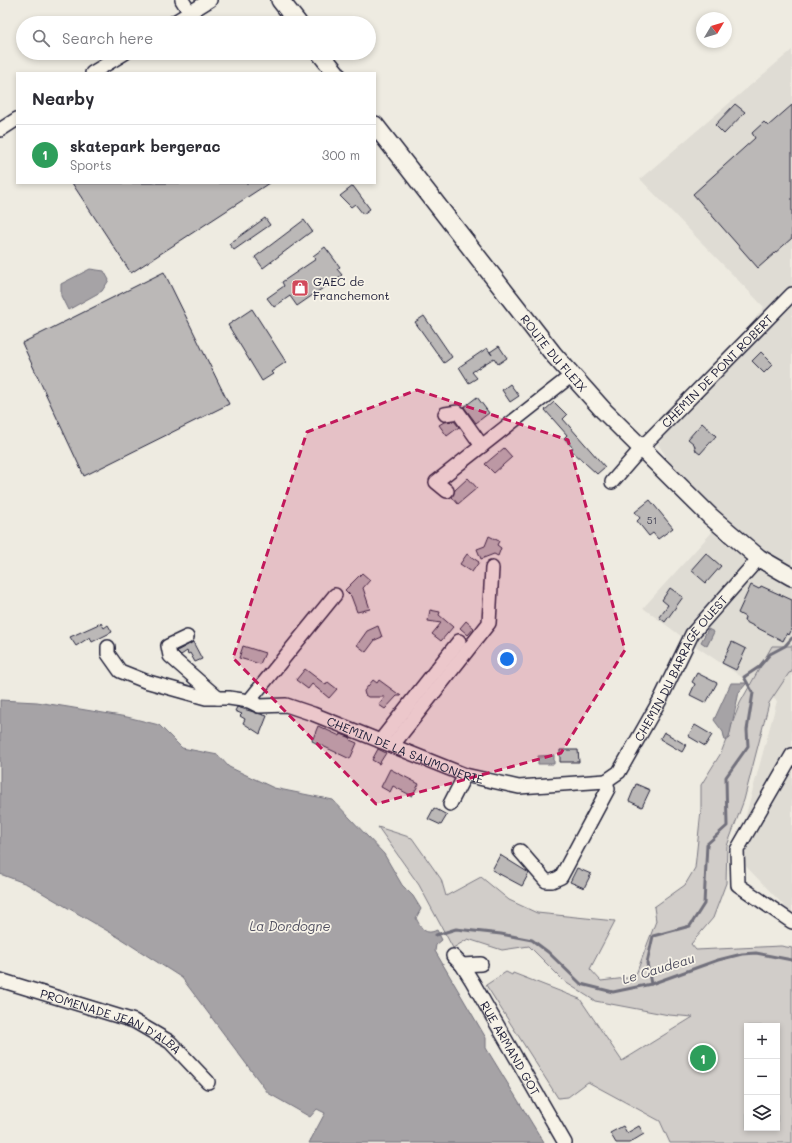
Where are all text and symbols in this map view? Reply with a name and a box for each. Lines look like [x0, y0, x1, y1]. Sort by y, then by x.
north arrow [696, 12, 732, 48]
search box [16, 16, 376, 60]
icon: search [30, 27, 52, 49]
text: Search here [62, 28, 153, 48]
text: Nearby [32, 87, 94, 109]
text: skatepark bergerac [70, 136, 221, 156]
text: 1 [42, 146, 48, 163]
text: 300 m [322, 146, 360, 163]
text: Sports [70, 156, 112, 173]
place label: GAEC de Franchemont [313, 273, 390, 303]
shop icon: GAEC de Franchemont [290, 278, 310, 298]
street label: CHEMIN DE PONT ROBERT [658, 310, 776, 431]
street label: ROUTE DU FLEIX [517, 311, 591, 395]
house number: 51 [647, 513, 657, 527]
street label: CHEMIN DU BARRAGE OUEST [630, 591, 731, 744]
your location [497, 649, 517, 669]
street label: CHEMIN DE LA SAUMONERIE [325, 712, 485, 787]
water label: La Dordogne [249, 917, 331, 934]
water label: Le Caudeau [620, 949, 696, 987]
street label: PROMENADE JEAN D'ALBA [38, 985, 185, 1057]
street label: RUE ARMAND GOT [477, 998, 544, 1099]
map controls [744, 1023, 780, 1131]
button: + [744, 1023, 780, 1059]
pin: 1 [690, 1043, 716, 1073]
button: − [744, 1059, 780, 1095]
button: layers [744, 1095, 780, 1131]

